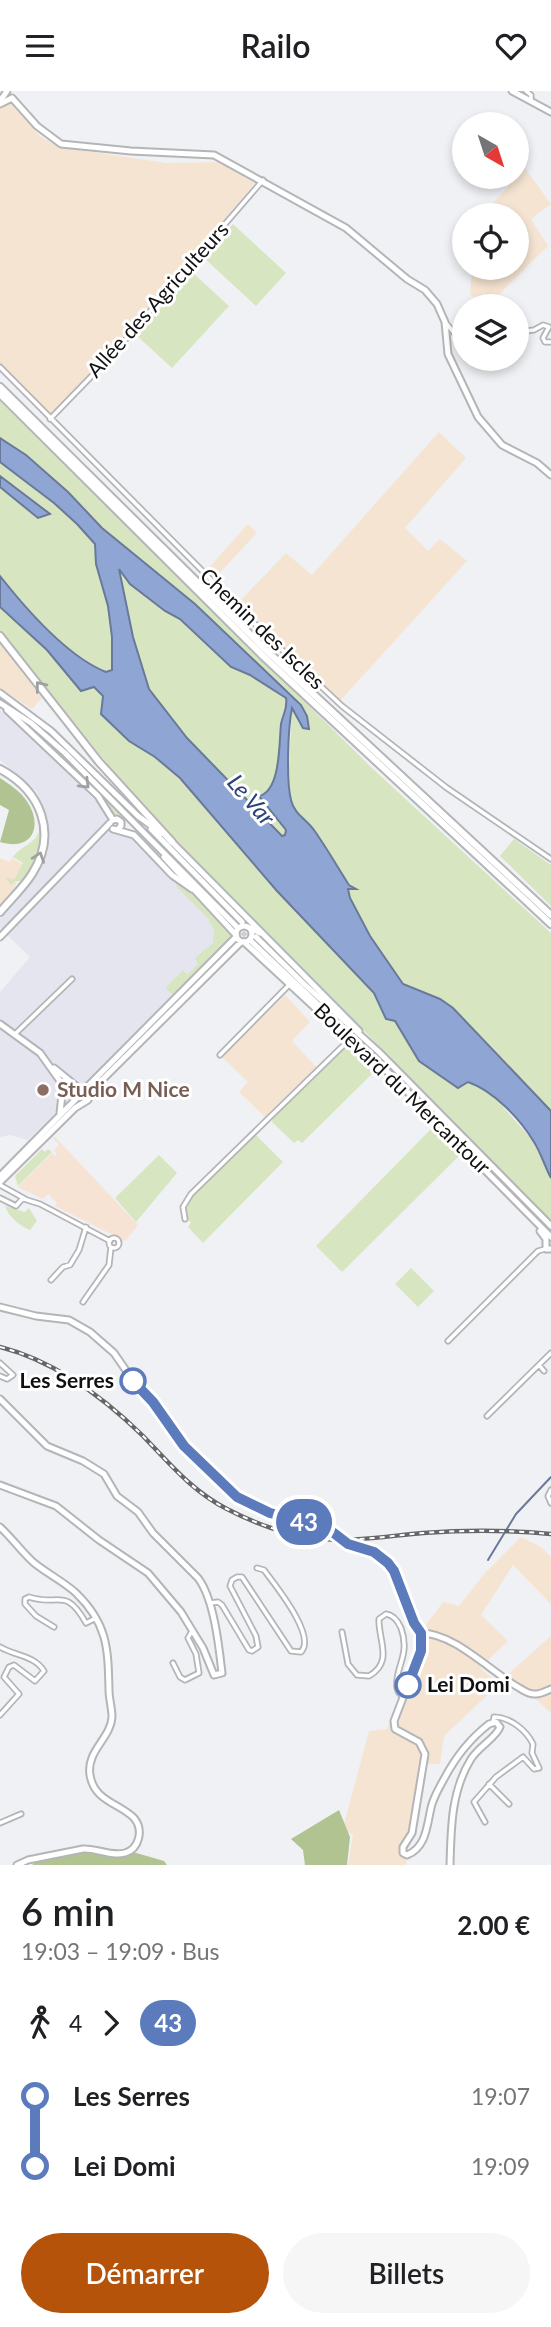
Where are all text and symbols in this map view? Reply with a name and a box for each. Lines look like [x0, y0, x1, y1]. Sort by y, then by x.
text: Railo [240, 26, 311, 65]
icon: menu [21, 27, 59, 65]
icon: heart [492, 27, 530, 65]
north arrow [452, 112, 528, 189]
map controls [452, 112, 529, 371]
button: locate [452, 203, 529, 280]
street label: Allée des Agriculteurs [81, 216, 233, 382]
button: layers [452, 294, 529, 371]
street label: Chemin des Iscles [196, 562, 330, 694]
one-way arrow [36, 682, 49, 694]
water label: Le Var [222, 768, 282, 831]
one-way arrow [77, 775, 90, 788]
one-way arrow [31, 851, 45, 863]
street label: Boulevard du Mercantour [310, 997, 497, 1179]
place label: Studio M Nice [57, 1076, 190, 1101]
marker: Studio M Nice [35, 1082, 51, 1098]
place label: Les Serres [20, 1367, 114, 1392]
marker: Les Serres [120, 1368, 146, 1394]
line badge: 43 [272, 1499, 336, 1545]
text: 43 [290, 1507, 318, 1536]
place label: Lei Domi [427, 1671, 510, 1696]
marker: Lei Domi [395, 1672, 421, 1698]
text: 6 min [21, 1888, 115, 1934]
text: 2.00 € [457, 1909, 530, 1941]
text: 19:03 – 19:09 · Bus [21, 1937, 220, 1965]
icon: walk [21, 2004, 59, 2042]
icon: forward [92, 2004, 130, 2042]
text: 43 [154, 2008, 182, 2037]
text: 4 [69, 2009, 82, 2037]
text: Les Serres [73, 2080, 190, 2112]
text: 19:07 [471, 2082, 530, 2110]
text: Lei Domi [73, 2150, 176, 2182]
text: 19:09 [471, 2152, 530, 2180]
button: Démarrer [21, 2233, 269, 2313]
button: Billets [283, 2233, 530, 2313]

